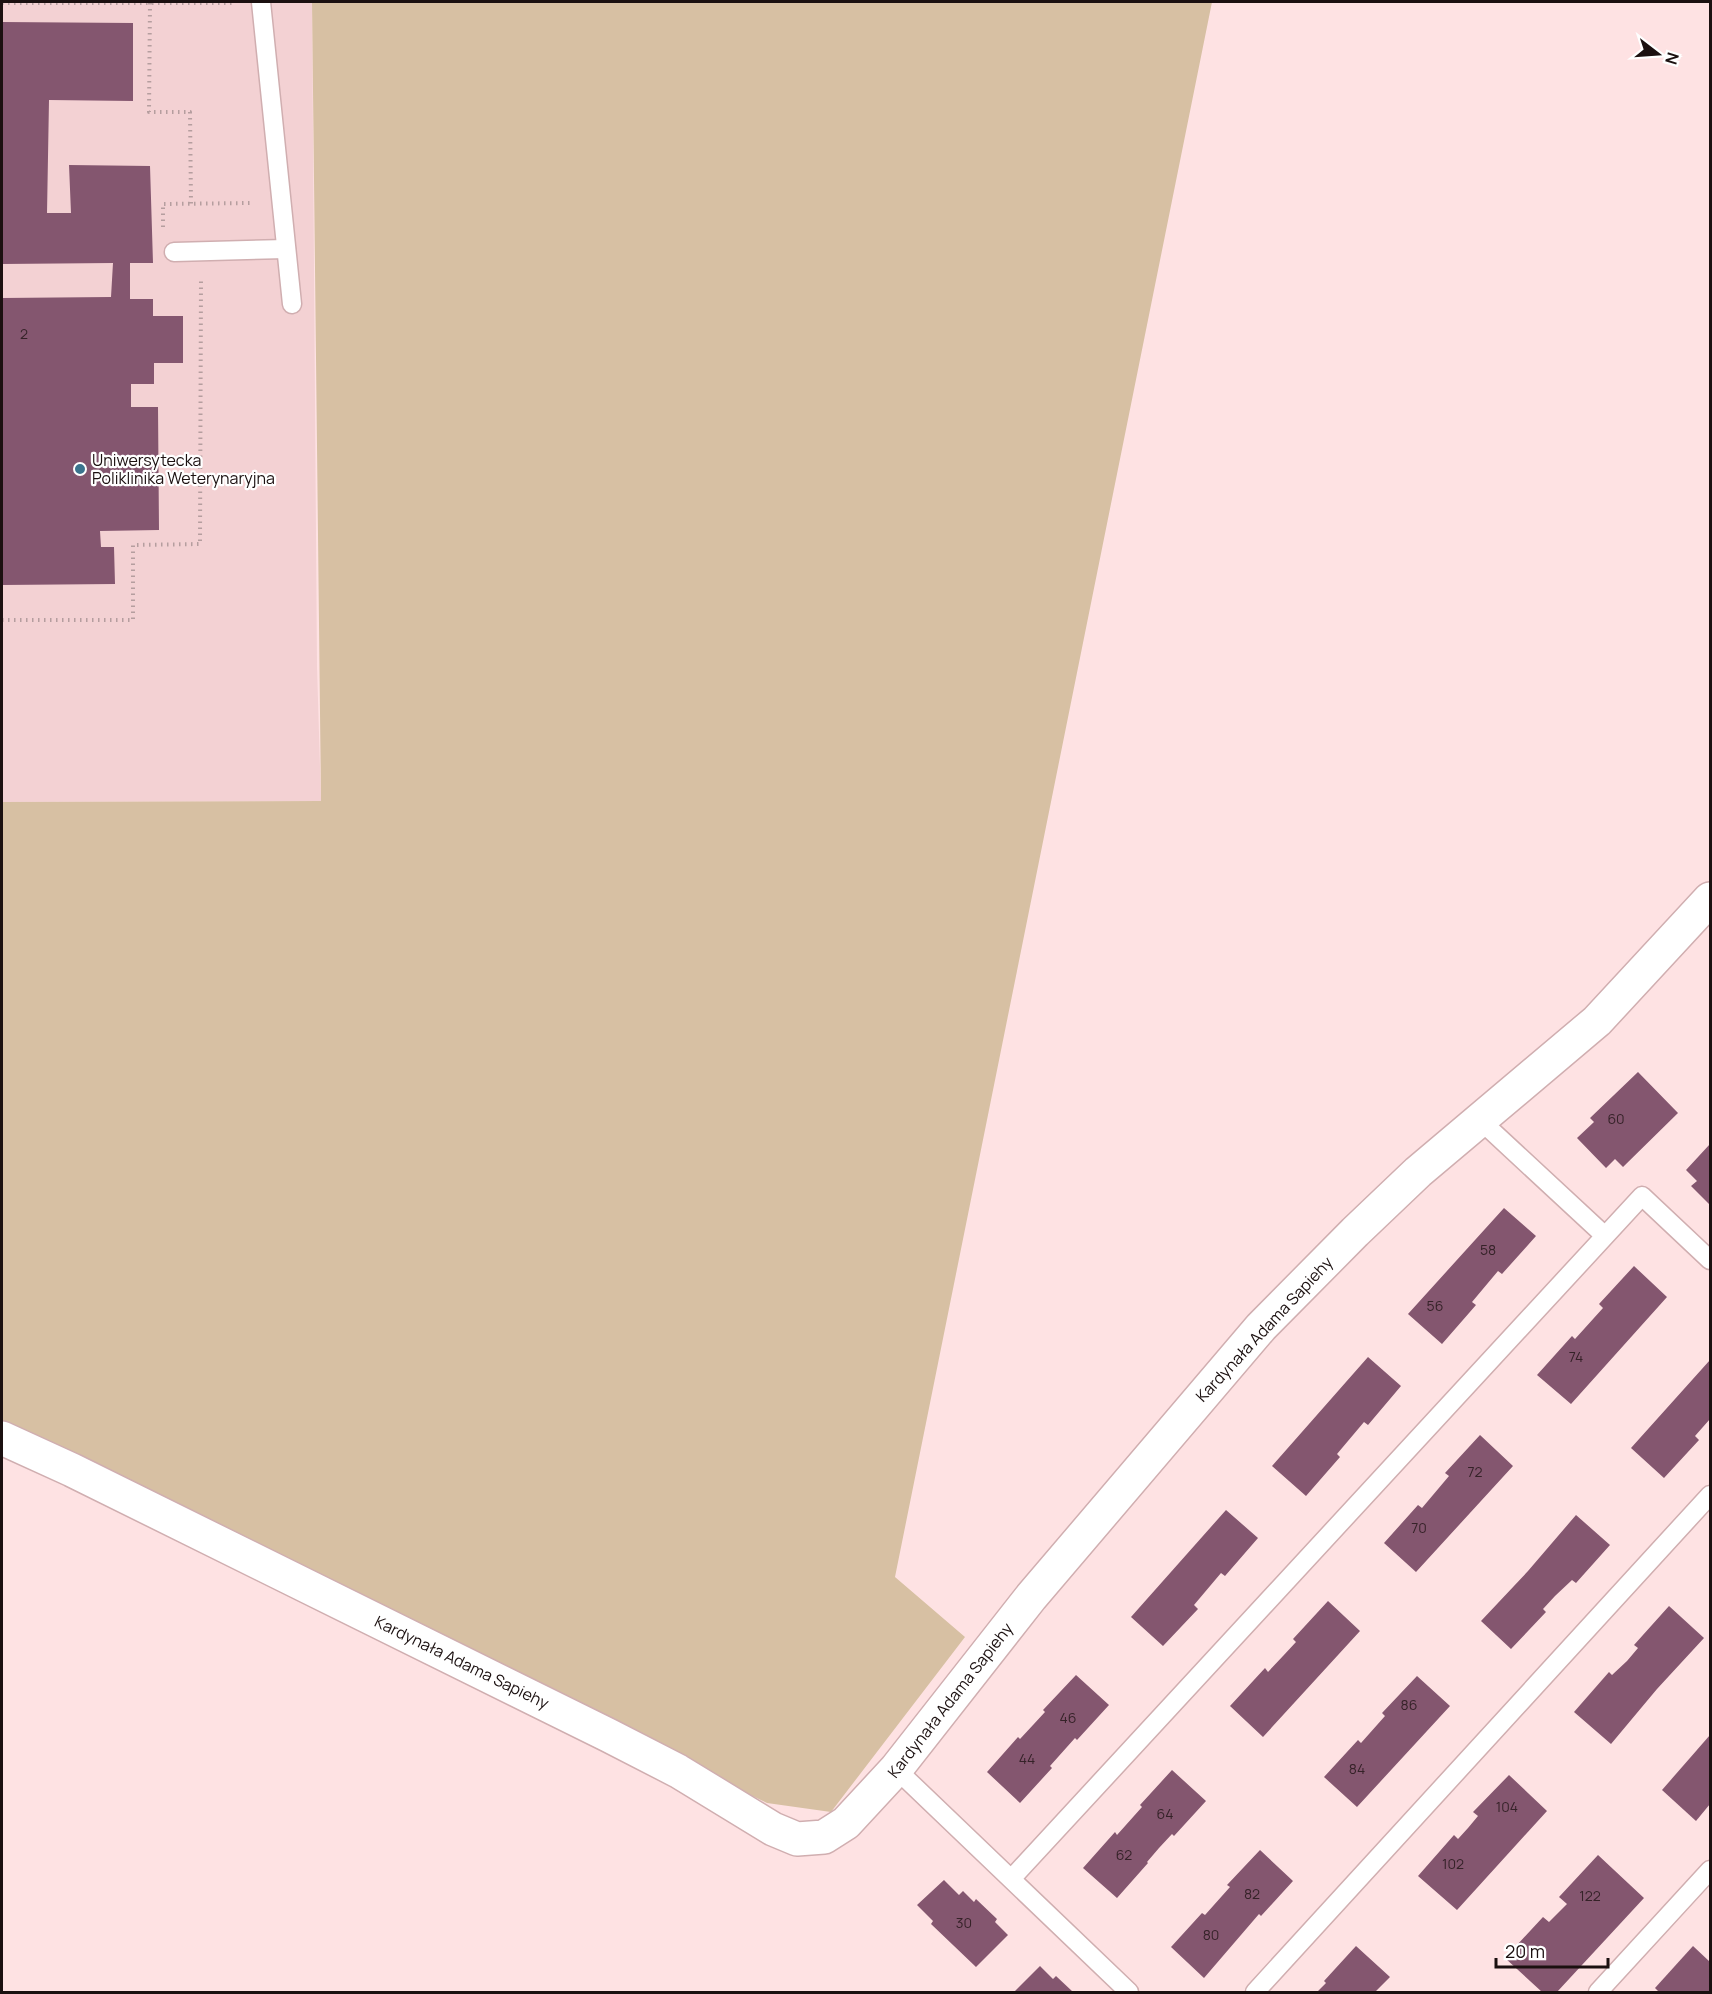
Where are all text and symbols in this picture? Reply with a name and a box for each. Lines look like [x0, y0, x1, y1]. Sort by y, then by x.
north arrow [1628, 24, 1688, 84]
text: N [1660, 50, 1685, 67]
house number: 2 [20, 324, 28, 343]
place label: Uniwersytecka Poliklinika Weterynaryjna [92, 449, 275, 489]
marker: Uniwersytecka Poliklinika Weterynaryjna [73, 462, 87, 476]
house number: 60 [1607, 1109, 1625, 1128]
house number: 58 [1480, 1240, 1496, 1259]
street label: Kardynała Adama Sapiehy [1191, 1251, 1338, 1407]
house number: 56 [1427, 1296, 1443, 1315]
house number: 74 [1569, 1347, 1583, 1366]
house number: 72 [1467, 1462, 1483, 1481]
house number: 70 [1411, 1518, 1427, 1537]
street label: Kardynała Adama Sapiehy [371, 1610, 553, 1714]
street label: Kardynała Adama Sapiehy [882, 1617, 1018, 1782]
house number: 86 [1401, 1695, 1417, 1714]
house number: 46 [1060, 1708, 1076, 1727]
house number: 44 [1019, 1749, 1035, 1768]
house number: 84 [1349, 1759, 1365, 1778]
house number: 104 [1496, 1797, 1518, 1816]
house number: 64 [1157, 1804, 1173, 1823]
house number: 62 [1116, 1845, 1132, 1864]
house number: 102 [1442, 1854, 1464, 1873]
house number: 82 [1244, 1884, 1260, 1903]
house number: 122 [1579, 1886, 1601, 1905]
house number: 30 [956, 1913, 972, 1932]
house number: 80 [1203, 1925, 1219, 1944]
scale bar [1496, 1931, 1608, 1969]
text: 20 m [1505, 1939, 1545, 1963]

